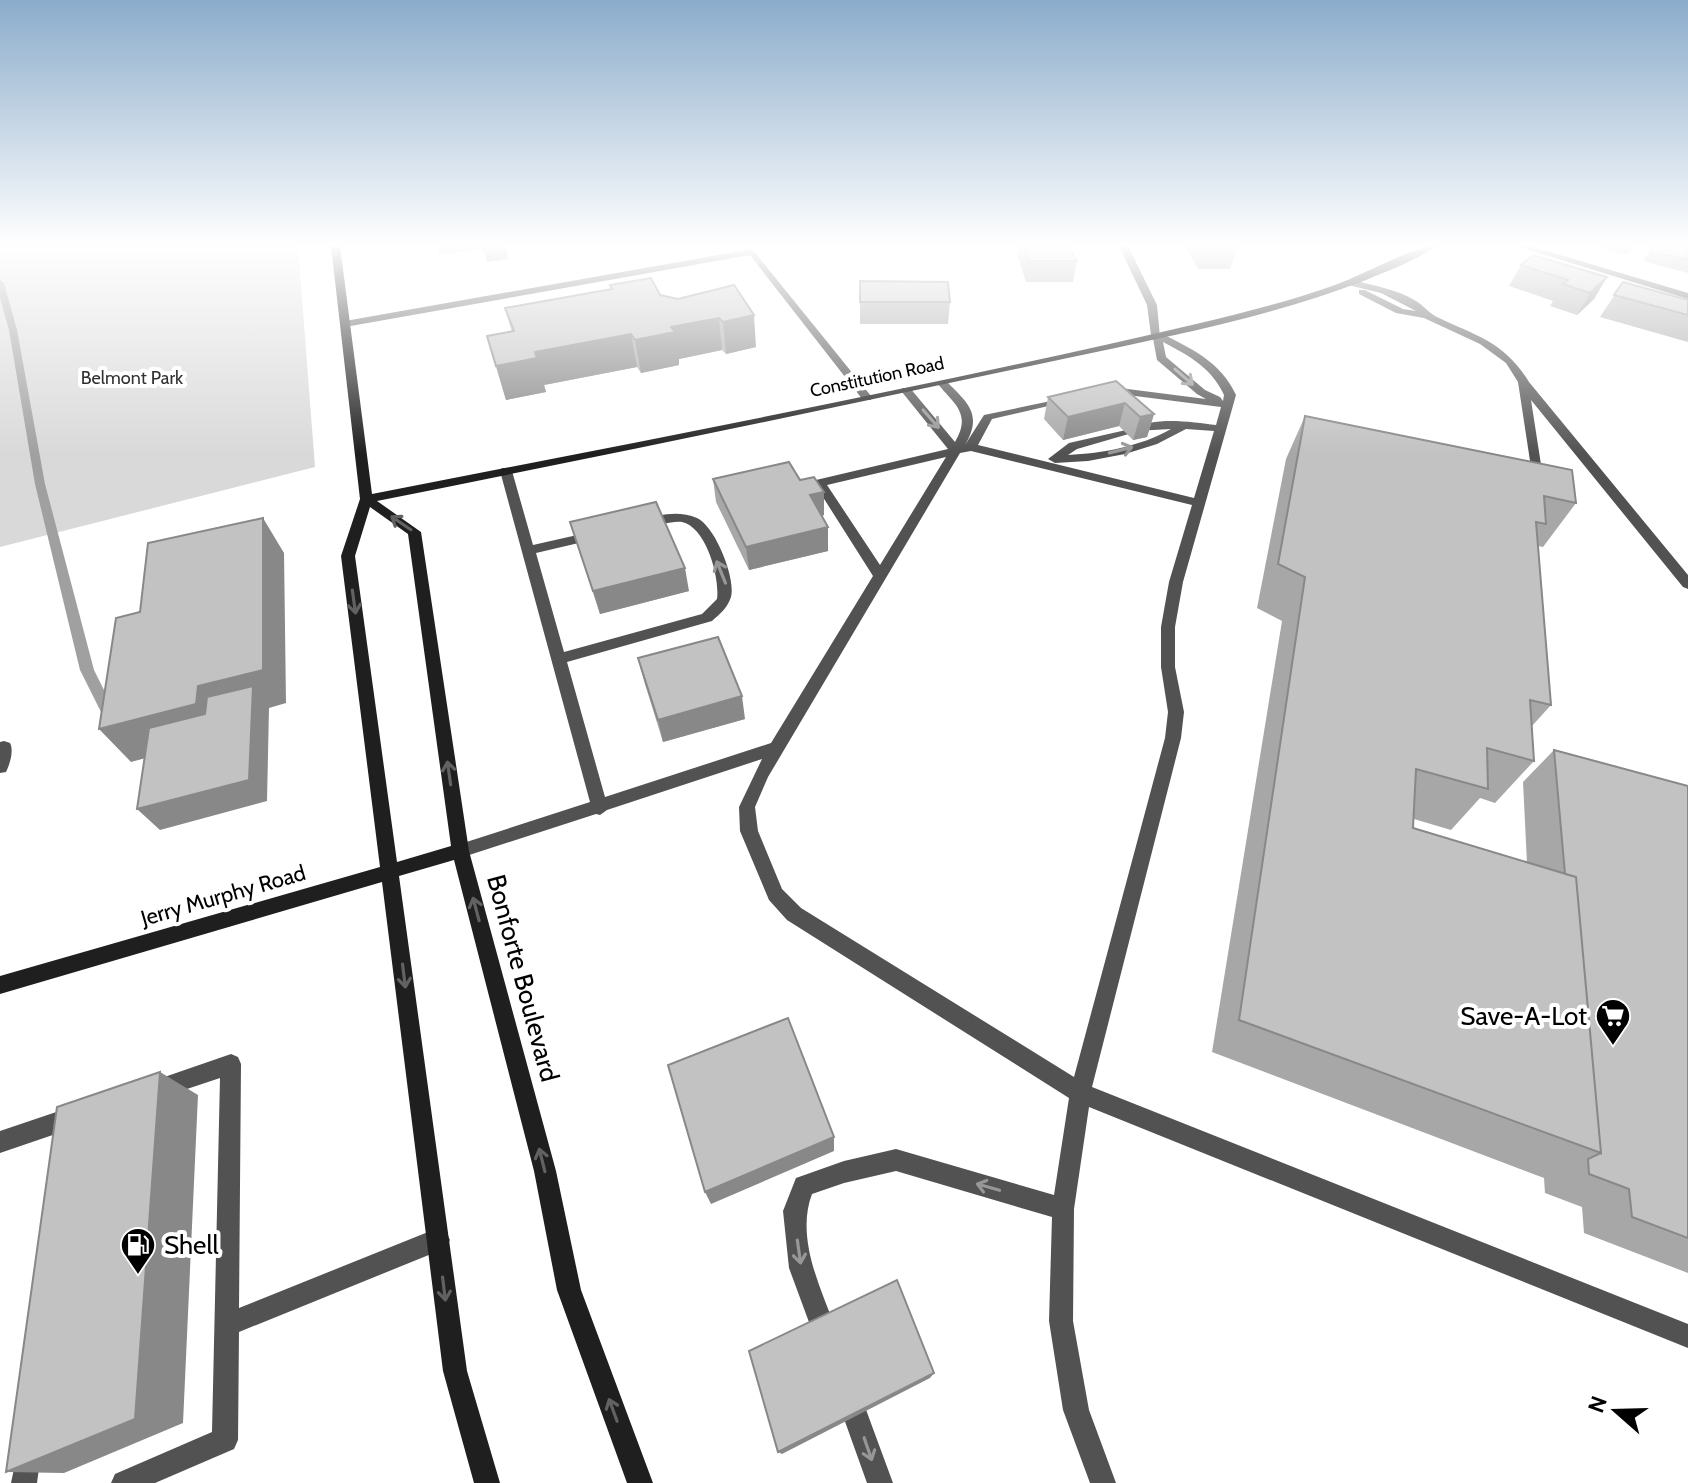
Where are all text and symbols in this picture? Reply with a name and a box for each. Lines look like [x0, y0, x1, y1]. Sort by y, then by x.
street label: Constitution Road [808, 352, 946, 402]
park label: Belmont Park [81, 367, 184, 389]
one-way arrow [1173, 368, 1193, 386]
one-way arrow [922, 409, 940, 429]
one-way arrow [1107, 442, 1133, 457]
one-way arrow [390, 515, 412, 531]
one-way arrow [712, 560, 727, 585]
one-way arrow [347, 588, 362, 615]
one-way arrow [441, 761, 456, 787]
street label: Jerry Murphy Road [137, 859, 309, 932]
street label: Bonforte Boulevard [480, 871, 566, 1085]
one-way arrow [467, 896, 482, 922]
one-way arrow [397, 963, 412, 988]
supermarket icon: Save-A-Lot [1594, 997, 1632, 1047]
place label: Save-A-Lot [1460, 1000, 1587, 1032]
one-way arrow [534, 1148, 549, 1174]
one-way arrow [975, 1179, 1001, 1194]
fuel station icon: Shell [119, 1226, 157, 1276]
place label: Shell [164, 1229, 219, 1261]
one-way arrow [792, 1239, 807, 1264]
one-way arrow [437, 1275, 452, 1302]
north arrow [1576, 1371, 1656, 1451]
text: N [1582, 1392, 1613, 1416]
one-way arrow [605, 1398, 619, 1423]
one-way arrow [861, 1437, 876, 1462]

